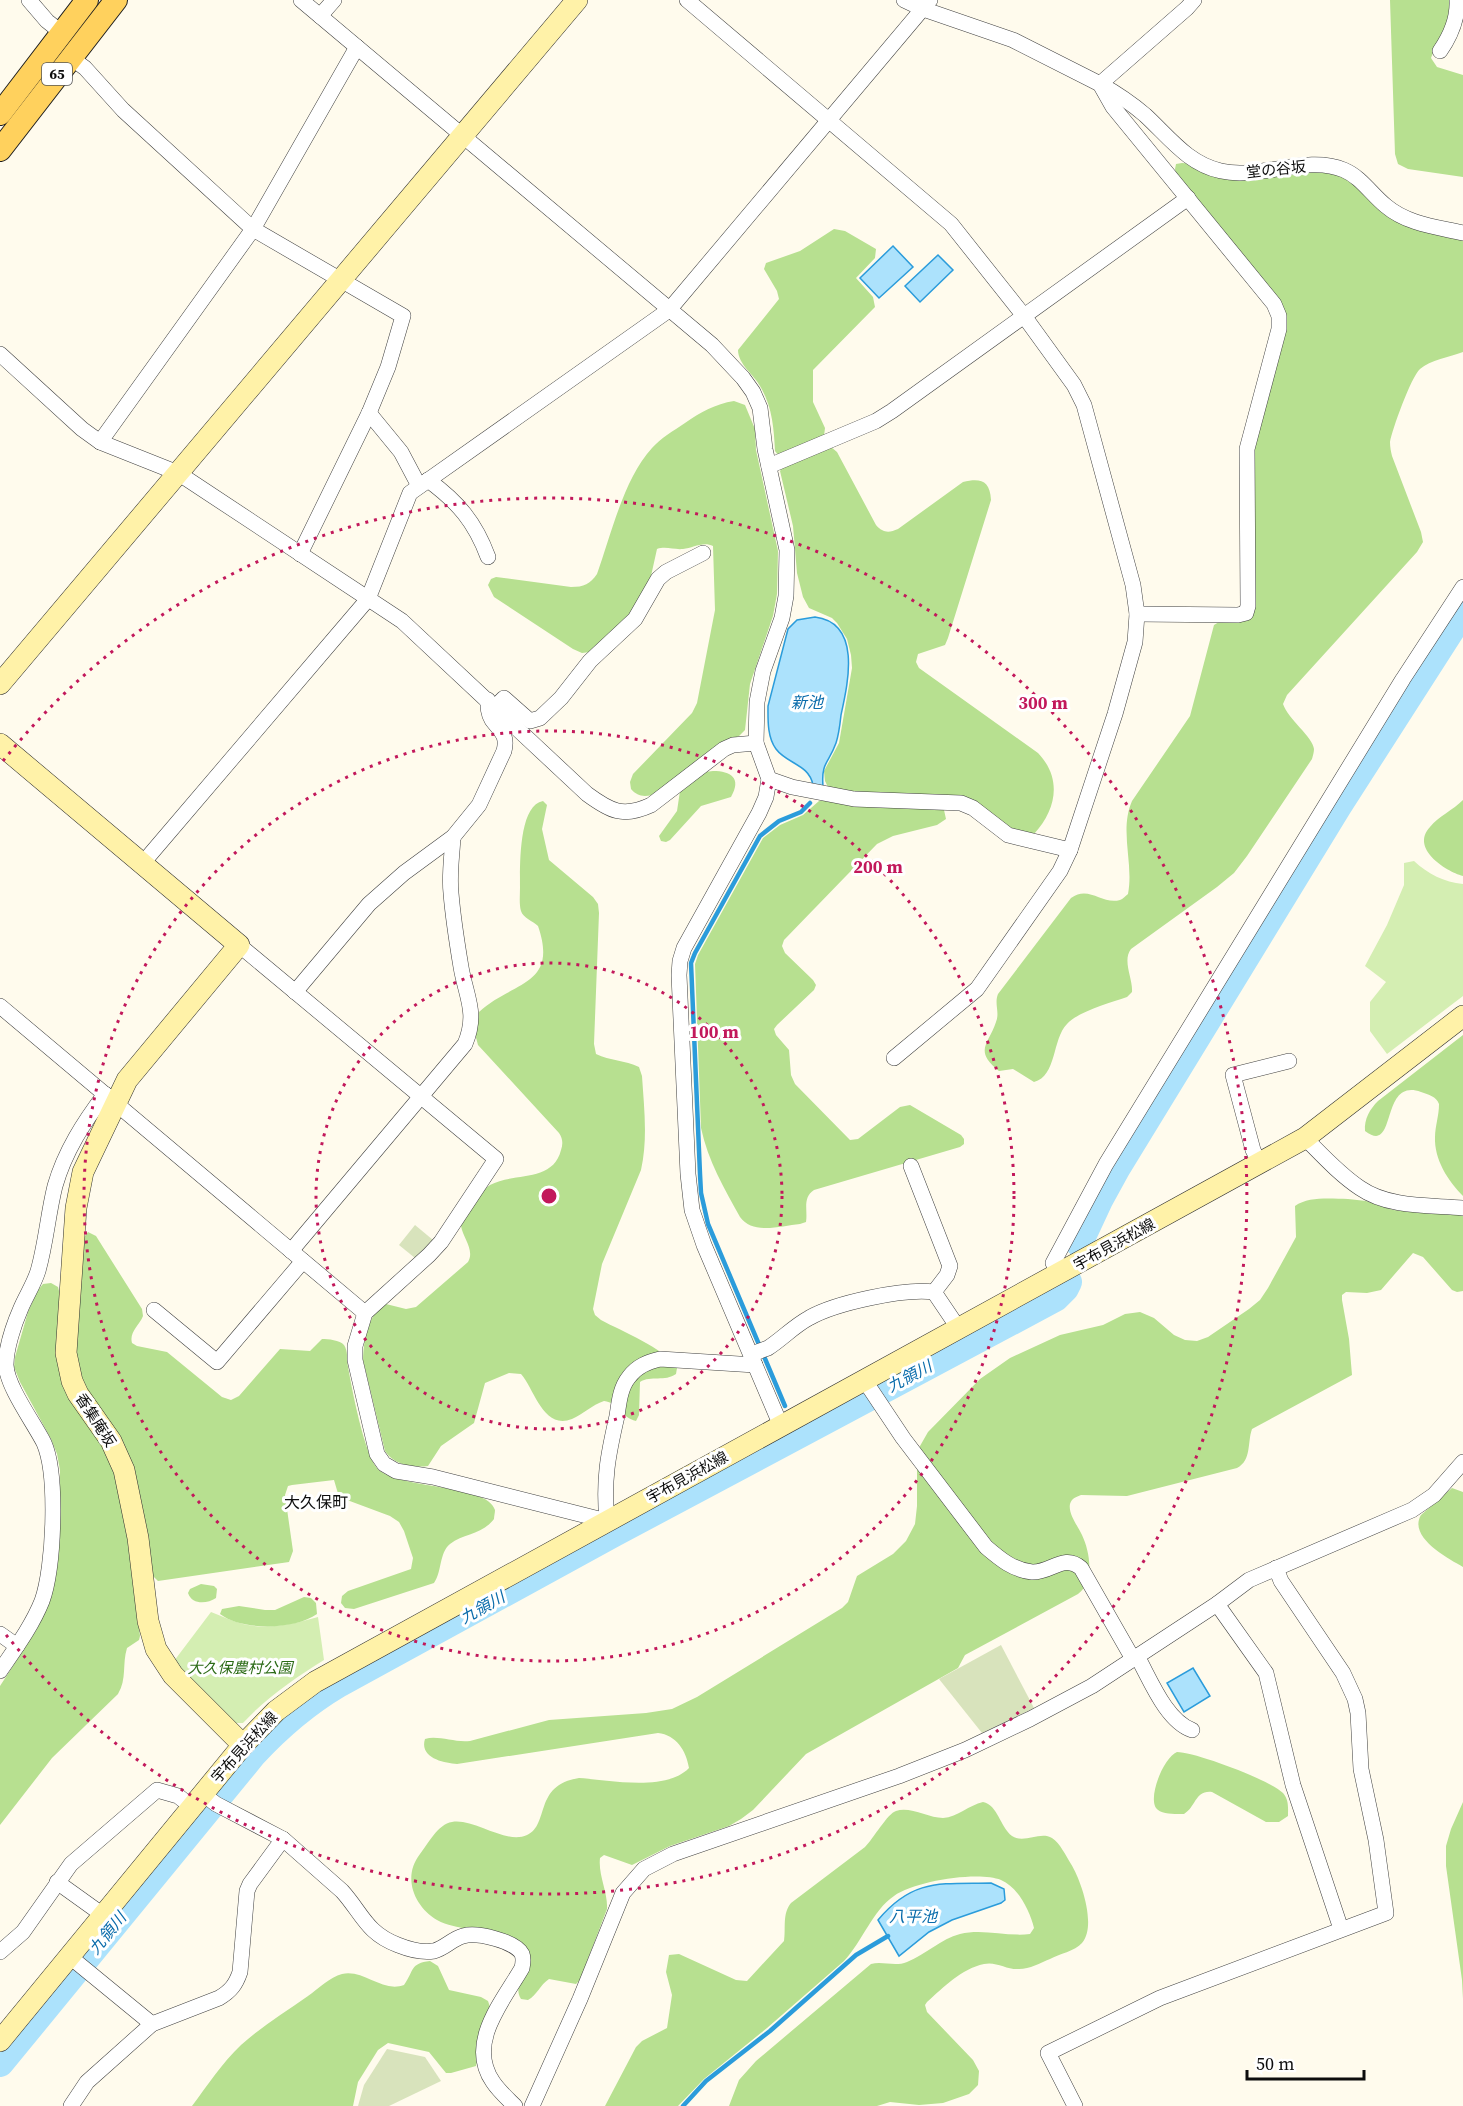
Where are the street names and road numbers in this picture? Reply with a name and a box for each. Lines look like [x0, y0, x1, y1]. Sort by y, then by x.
road number: 65 [42, 63, 72, 85]
street label: 堂の谷坂 [1245, 155, 1307, 183]
street label: 宇布見浜松線 [1070, 1213, 1158, 1275]
street label: 香集庵坂 [71, 1389, 121, 1451]
street label: 宇布見浜松線 [643, 1446, 731, 1508]
street label: 宇布見浜松線 [206, 1707, 282, 1787]

